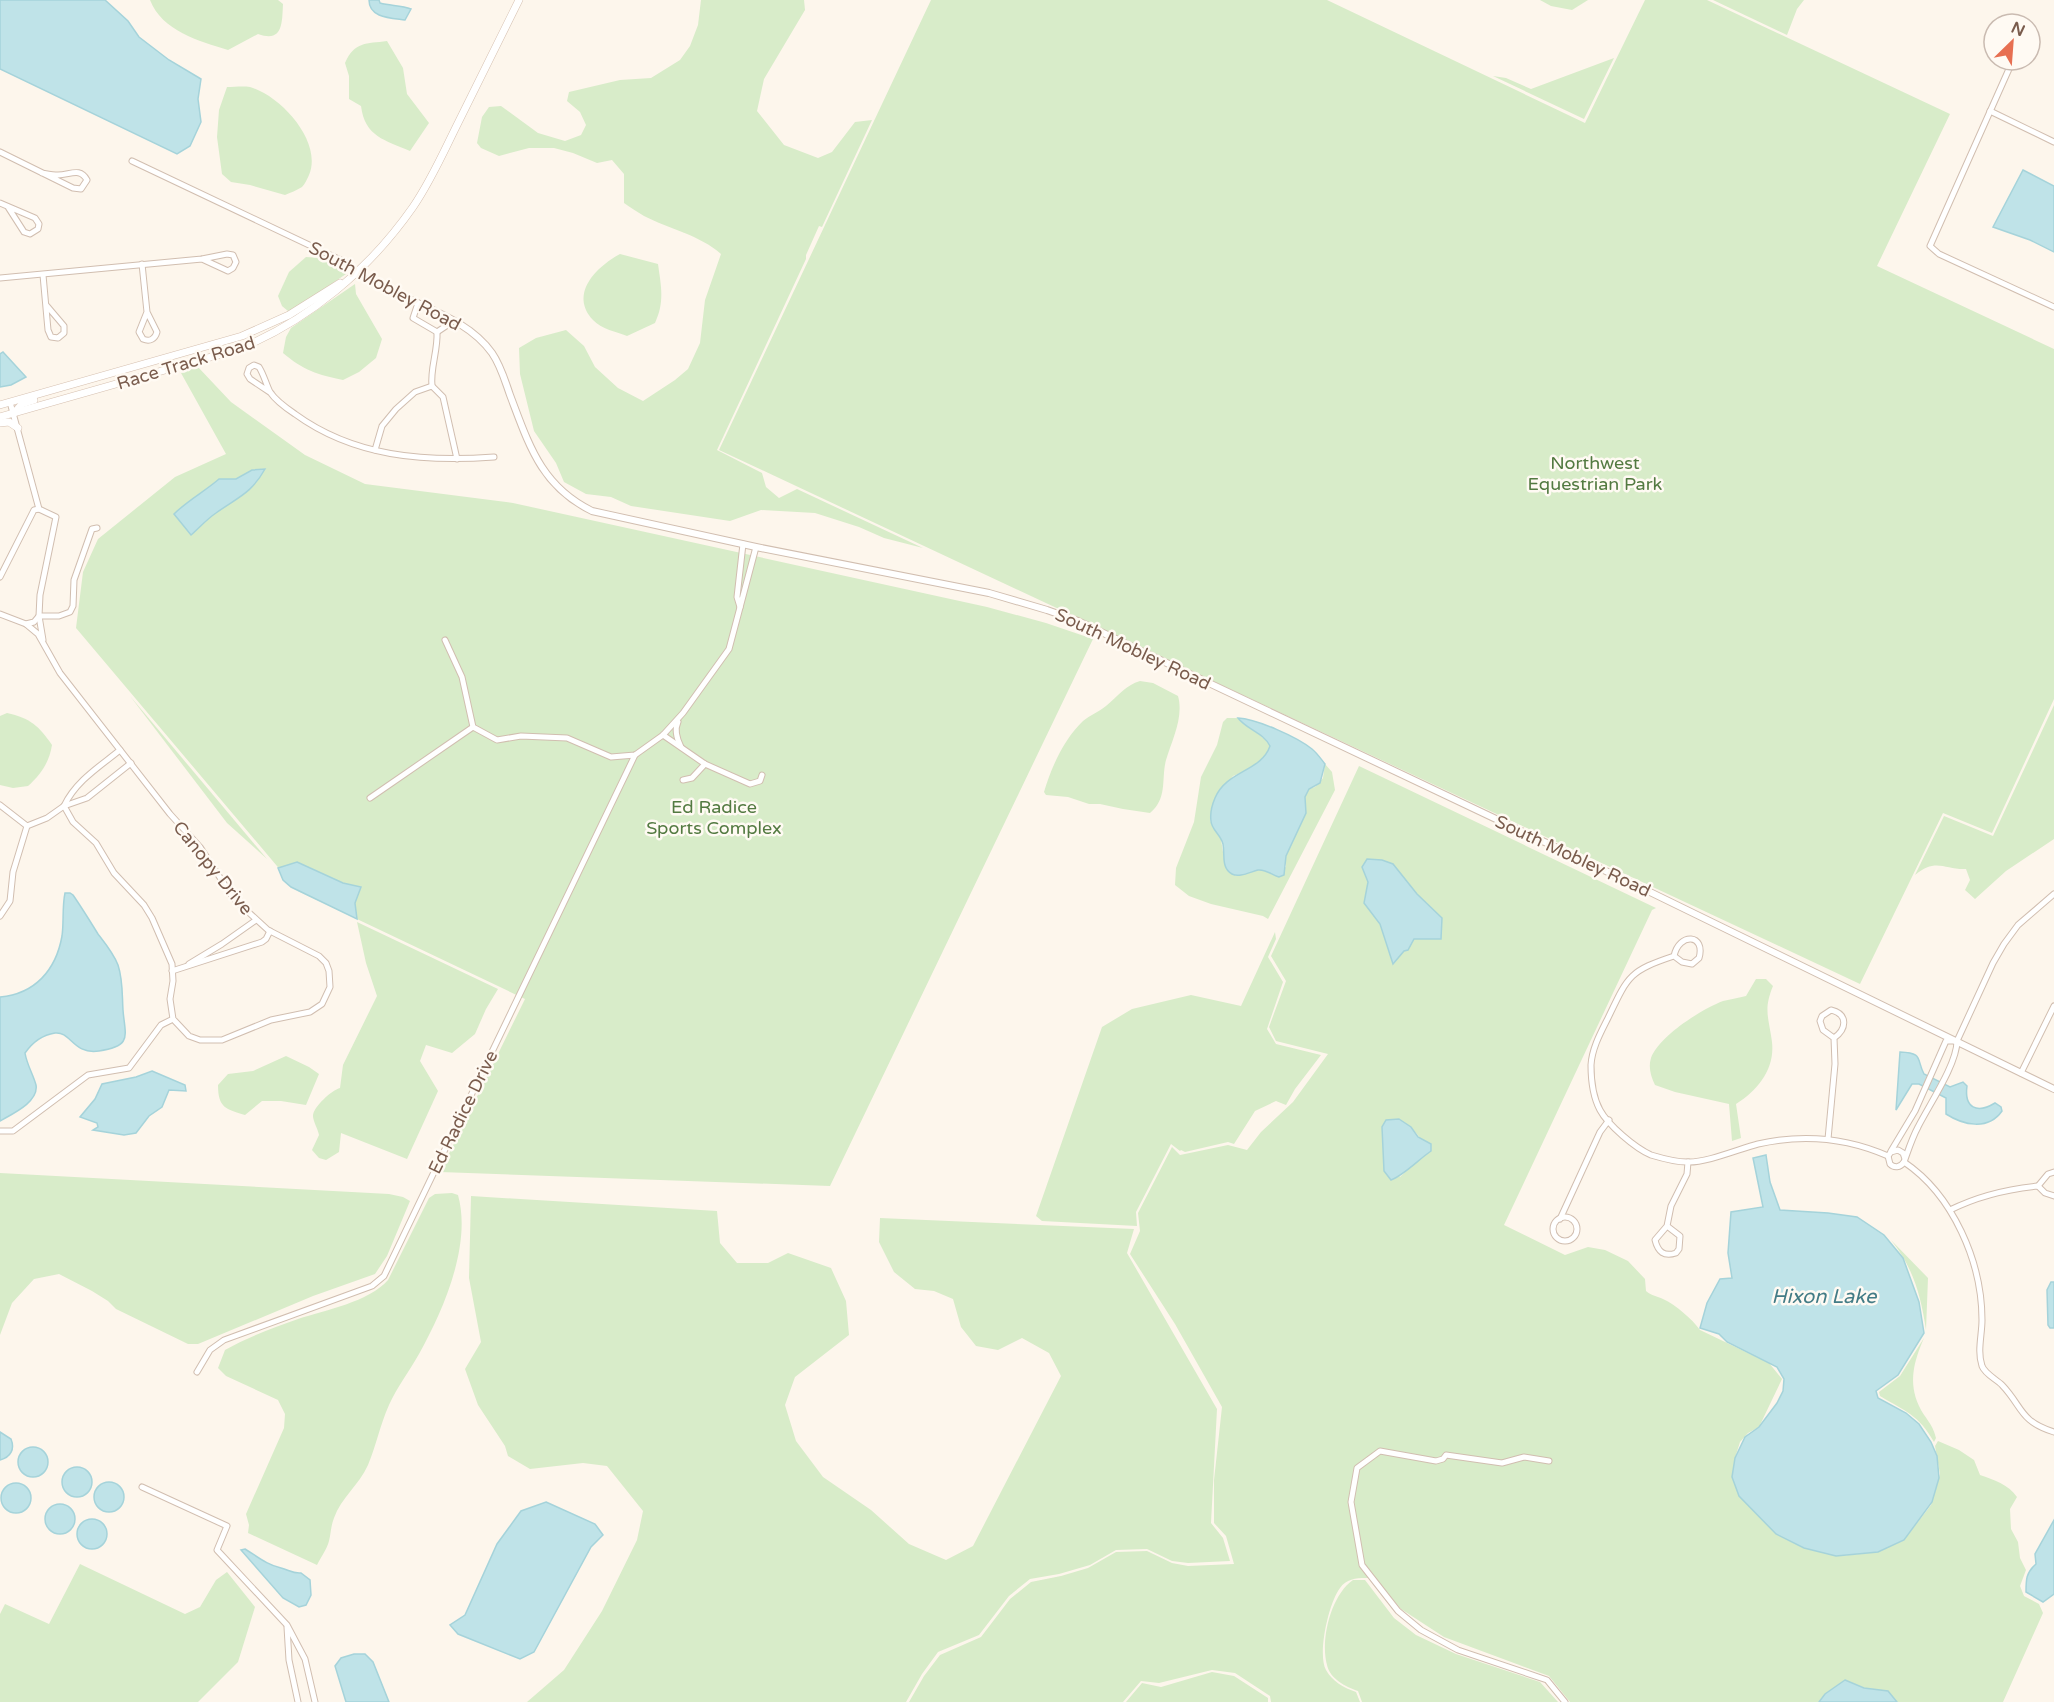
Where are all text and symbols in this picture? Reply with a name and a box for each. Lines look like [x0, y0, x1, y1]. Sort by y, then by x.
north arrow [1982, 12, 2042, 72]
text: N [2008, 18, 2028, 41]
street label: South Mobley Road [305, 237, 465, 335]
street label: Race Track Road [114, 331, 258, 395]
park label: Northwest Equestrian Park [1528, 452, 1663, 495]
street label: South Mobley Road [1052, 603, 1214, 695]
park label: Ed Radice Sports Complex [646, 796, 782, 839]
street label: South Mobley Road [1492, 810, 1654, 902]
street label: Canopy Drive [168, 817, 258, 919]
street label: Ed Radice Drive [424, 1047, 502, 1177]
water label: Hixon Lake [1772, 1285, 1878, 1309]

